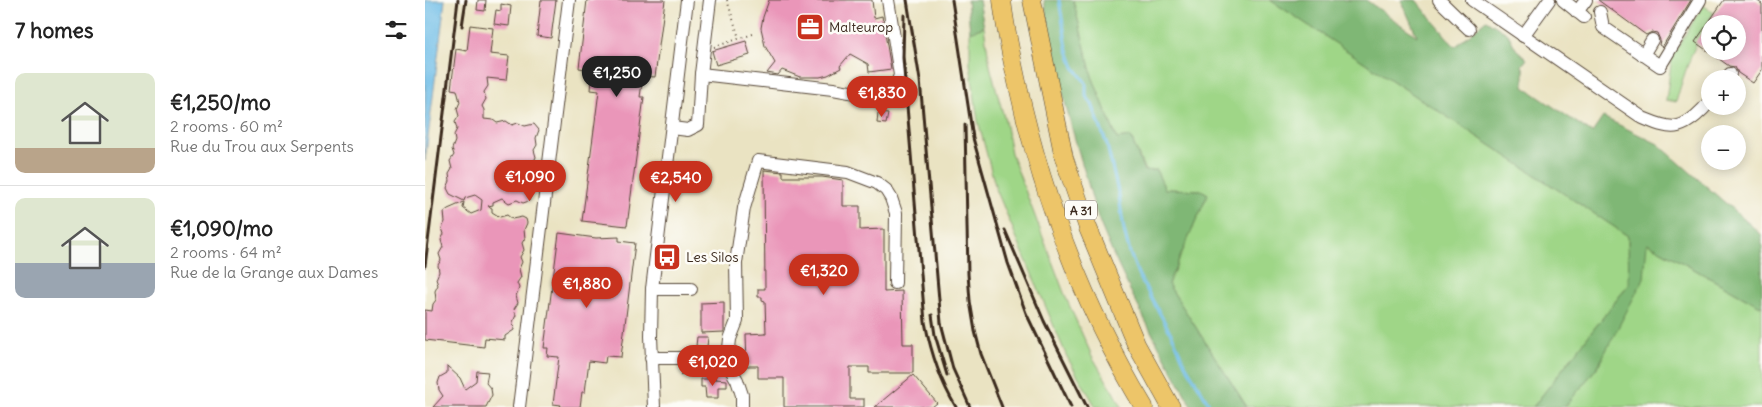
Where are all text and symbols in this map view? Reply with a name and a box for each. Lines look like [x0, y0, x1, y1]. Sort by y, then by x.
office icon: Malteurop [795, 12, 825, 42]
map controls [1701, 15, 1746, 170]
button: locate [1701, 15, 1746, 60]
icon: filters [382, 16, 410, 44]
text: 7 homes [15, 17, 94, 44]
place label: Malteurop [829, 18, 893, 36]
pin: €1,250 [576, 56, 658, 98]
text: €1,250 [593, 62, 641, 82]
button: + [1701, 70, 1746, 115]
pin: €1,830 [841, 76, 923, 118]
text: €1,830 [858, 82, 906, 102]
text: €1,250/mo [170, 89, 271, 116]
icon: home [55, 93, 115, 153]
text: 2 rooms · 60 m² [170, 116, 283, 136]
button: − [1701, 125, 1746, 170]
text: Rue du Trou aux Serpents [170, 136, 354, 156]
pin: €1,090 [489, 160, 571, 202]
pin: €2,540 [635, 160, 717, 203]
text: €1,090 [505, 166, 555, 186]
text: €2,540 [650, 167, 702, 187]
road number: A 31 [1065, 200, 1097, 220]
text: €1,090/mo [170, 215, 273, 242]
icon: home [55, 218, 115, 278]
text: 2 rooms · 64 m² [170, 242, 282, 262]
bus stop icon: Les Silos [652, 242, 682, 272]
place label: Les Silos [686, 248, 739, 266]
pin: €1,320 [783, 254, 865, 296]
text: €1,320 [800, 260, 848, 280]
text: Rue de la Grange aux Dames [170, 262, 378, 282]
pin: €1,880 [546, 266, 628, 309]
text: €1,880 [563, 273, 611, 293]
pin: €1,020 [672, 344, 754, 387]
text: €1,020 [688, 351, 738, 371]

